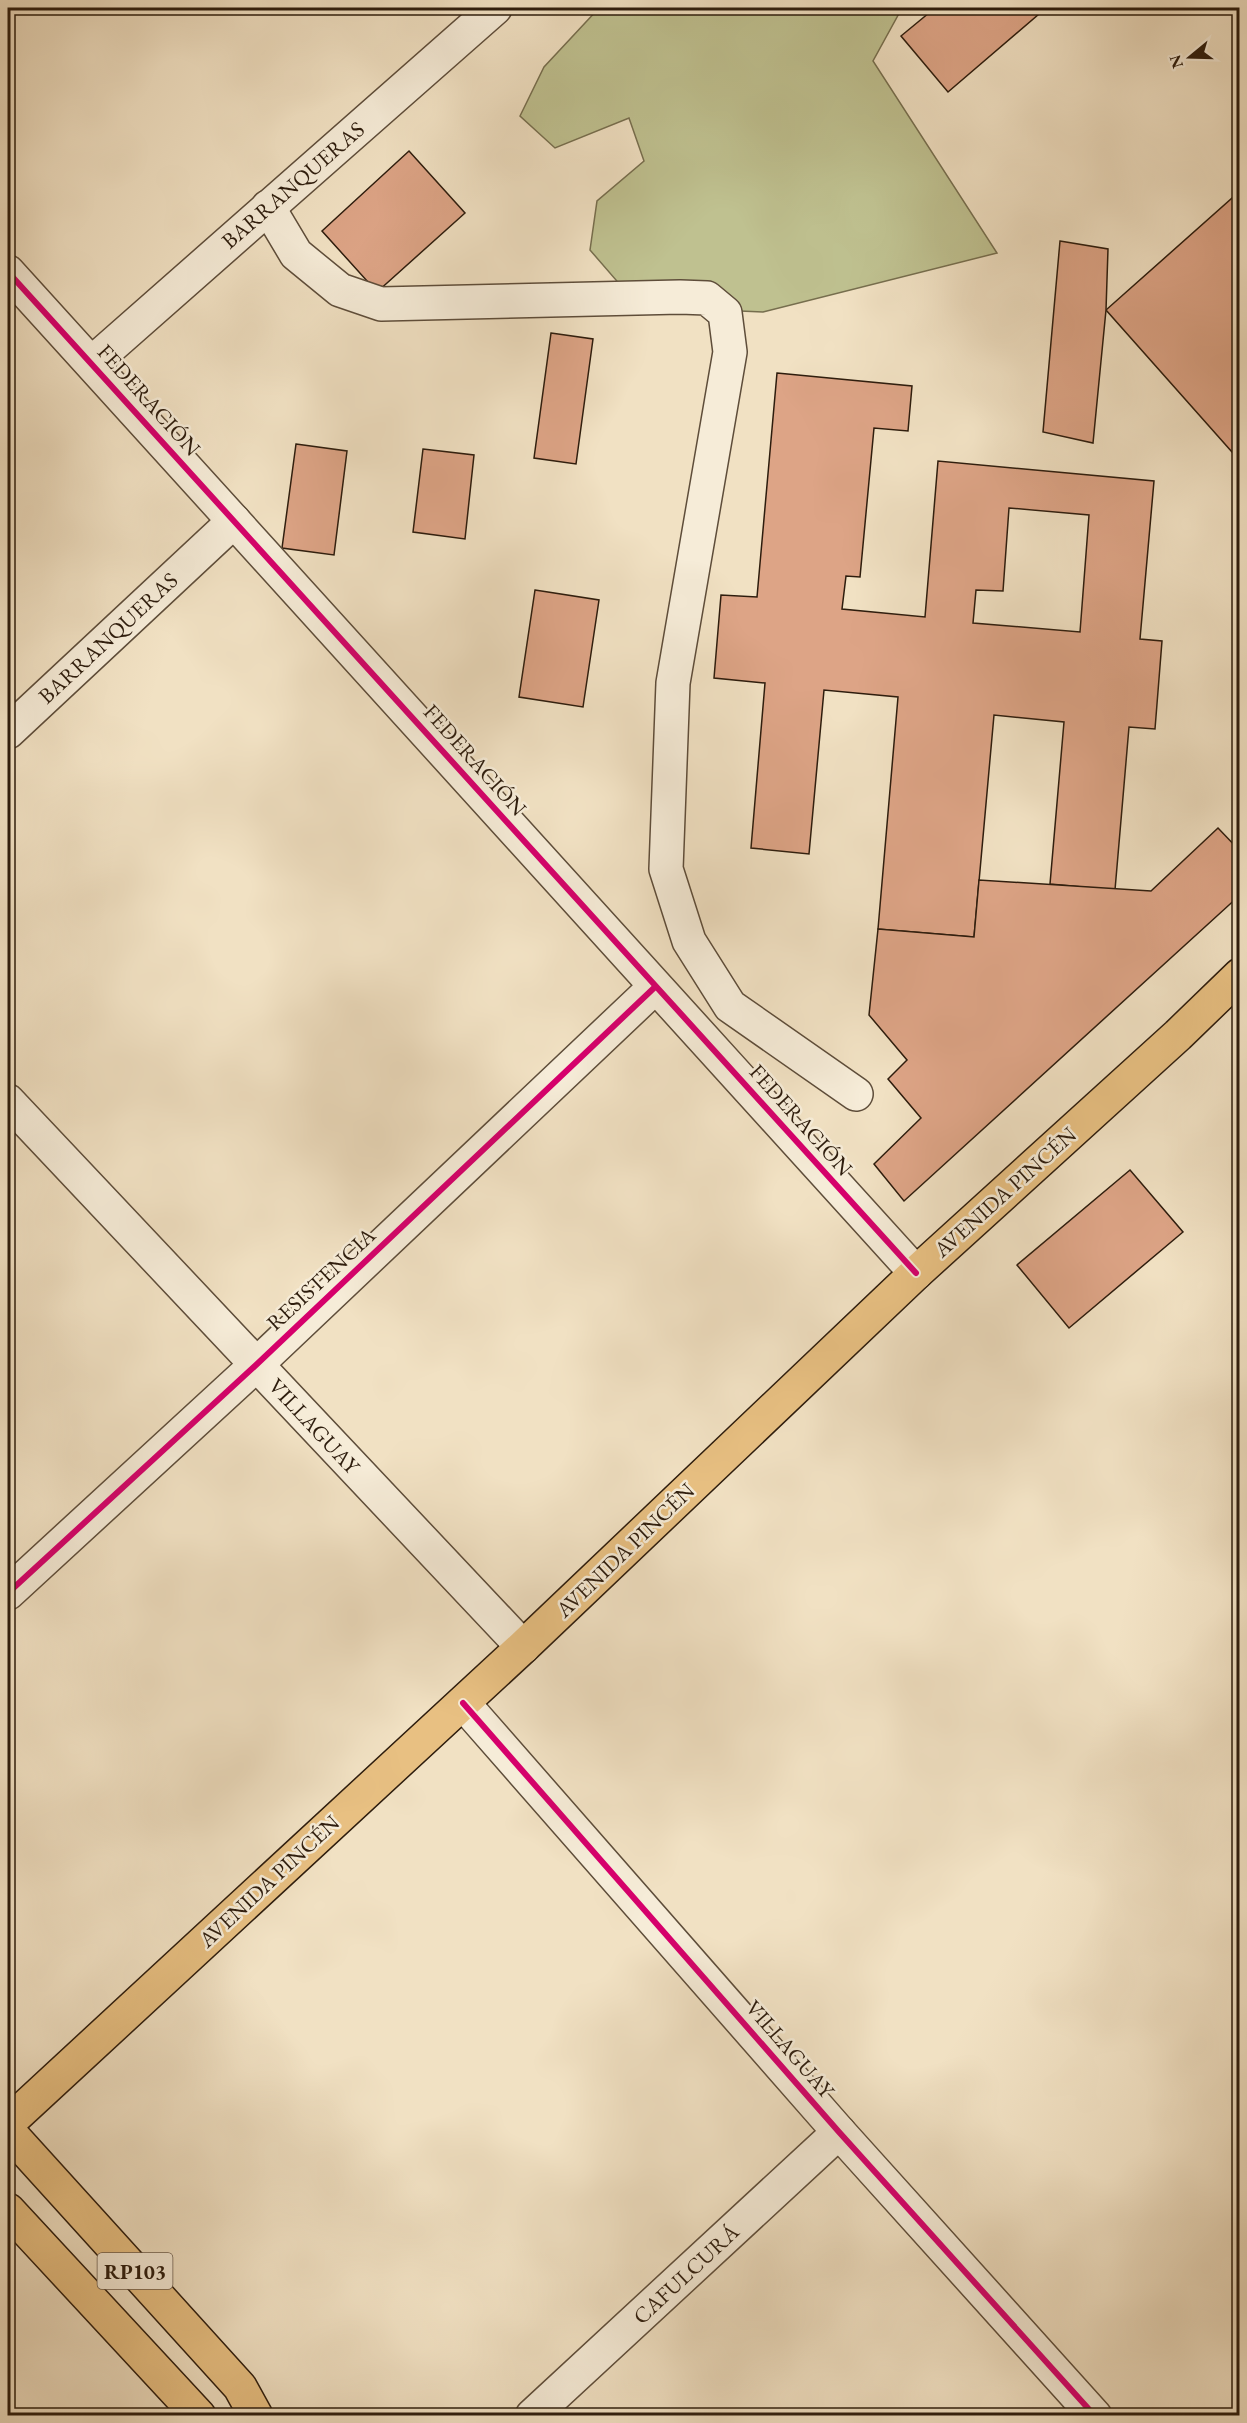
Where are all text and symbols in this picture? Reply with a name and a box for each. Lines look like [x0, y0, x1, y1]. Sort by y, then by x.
north arrow [1160, 27, 1220, 87]
text: N [1164, 52, 1188, 71]
street label: BARRANQUERAS [215, 115, 371, 255]
street label: FEDERACIÓN [91, 338, 207, 463]
street label: BARRANQUERAS [32, 566, 184, 710]
street label: FEDERACIÓN [417, 698, 533, 823]
street label: FEDERACIÓN [743, 1058, 859, 1183]
street label: AVENIDA PINCÉN [927, 1120, 1083, 1264]
street label: RESISTENCIA [260, 1220, 382, 1337]
street label: VILLAGUAY [262, 1372, 367, 1481]
street label: AVENIDA PINCÉN [549, 1476, 701, 1624]
street label: AVENIDA PINCÉN [192, 1808, 346, 1954]
street label: VILLAGUAY [739, 1994, 842, 2105]
street label: CAFULCURÁ [627, 2217, 746, 2331]
road number: RP103 [98, 2253, 172, 2289]

